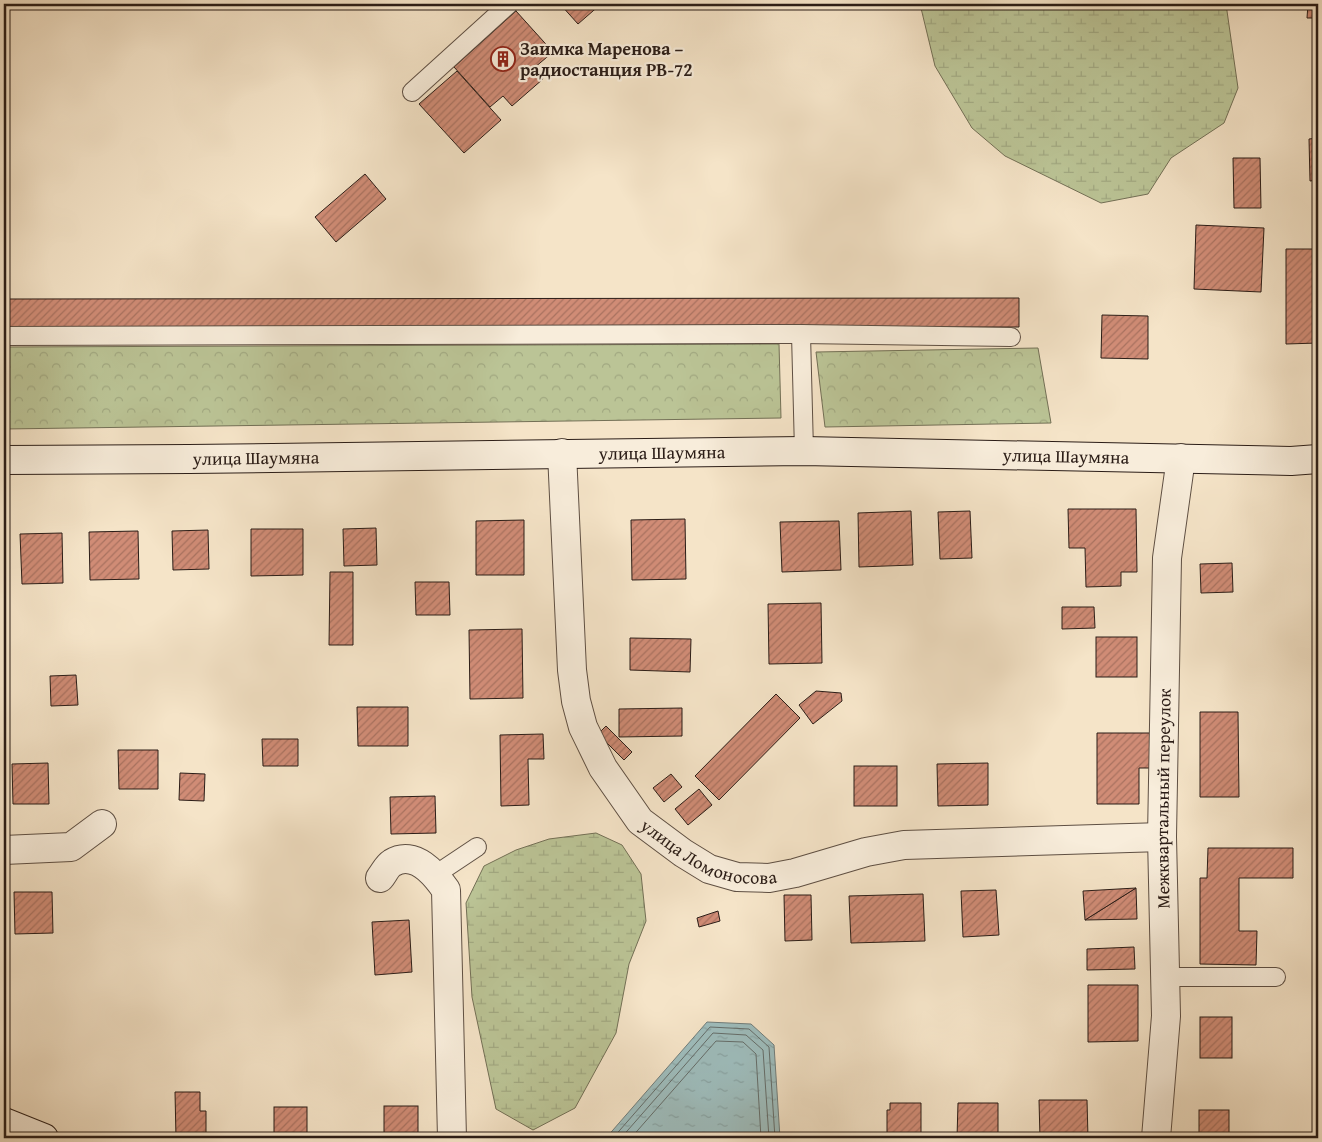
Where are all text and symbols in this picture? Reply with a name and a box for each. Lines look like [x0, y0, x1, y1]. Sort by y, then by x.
place label: Заимка Маренова – радиостанция РВ-72 [520, 35, 693, 83]
building icon: Заимка Маренова – радиостанция РВ-72 [490, 46, 516, 72]
street label: улица Шаумяна [598, 438, 726, 467]
street label: улица Шаумяна [1001, 441, 1130, 471]
street label: улица Шаумяна [192, 443, 320, 472]
street label: Межквартальный переулок [1148, 688, 1178, 909]
street label: улица Ломоносова [634, 811, 780, 891]

